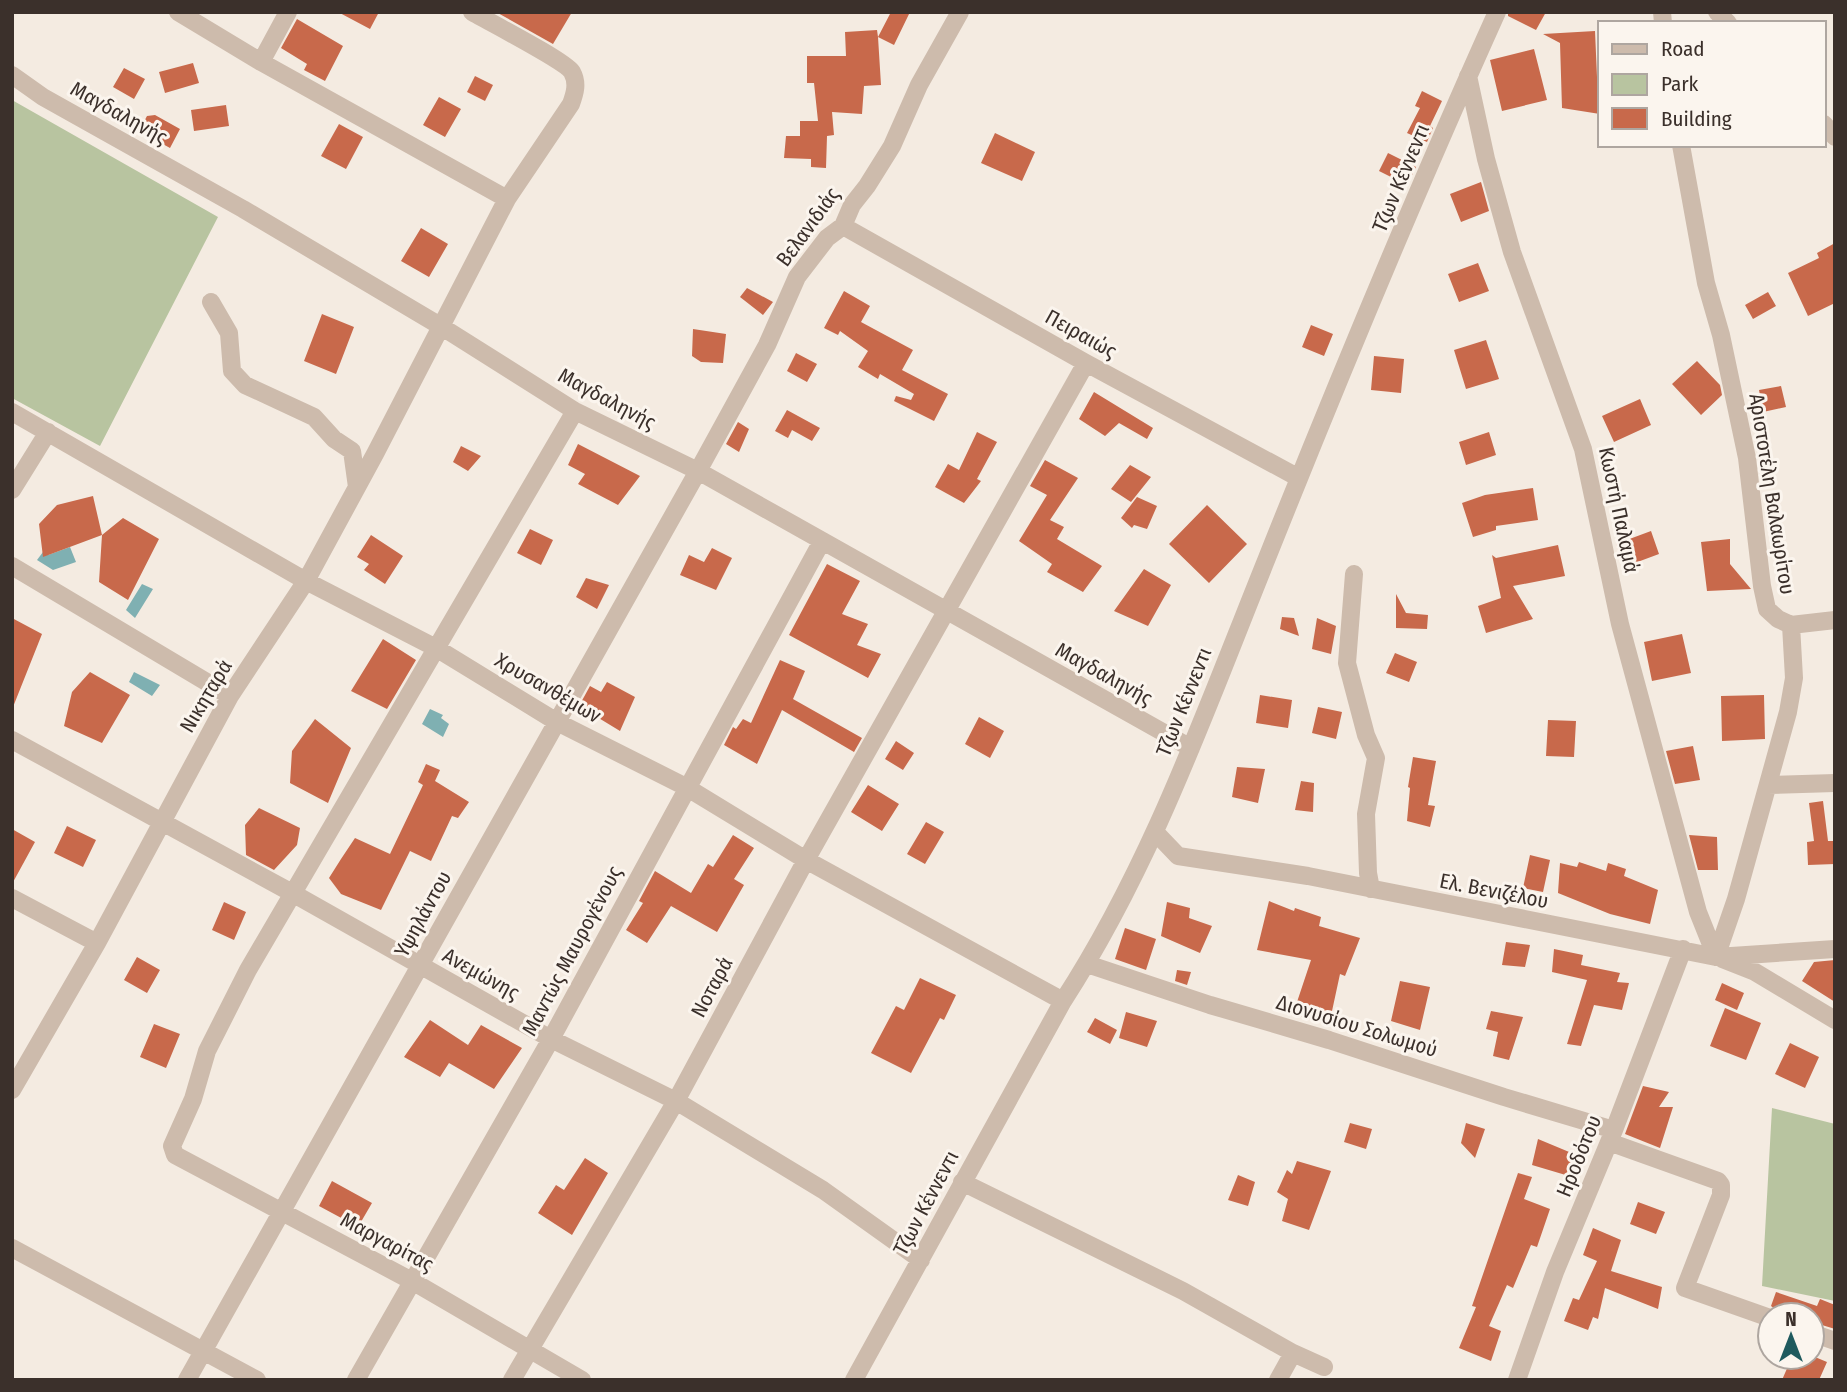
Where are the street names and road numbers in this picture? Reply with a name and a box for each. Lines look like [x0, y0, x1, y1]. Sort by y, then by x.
street label: Μαγδαληνής [66, 76, 172, 150]
street label: Τζων Κέννεντι [1367, 120, 1435, 236]
street label: Βελανιδιάς [771, 182, 845, 272]
street label: Πειραιώς [1041, 304, 1121, 364]
street label: Μαγδαληνής [554, 362, 660, 436]
street label: Αριστοτέλη Βαλαωρίτου [1743, 392, 1801, 596]
street label: Κωστή Παλαμά [1593, 445, 1645, 575]
street label: Μαγδαληνής [1051, 637, 1157, 711]
street label: Τζων Κέννεντι [1150, 644, 1218, 760]
street label: Χρυσανθέμων [490, 647, 606, 729]
street label: Νικηταρά [174, 655, 238, 737]
street label: Μαντώς Μαυρογένους [516, 861, 628, 1040]
street label: Υψηλάντου [389, 866, 457, 962]
street label: Ελ. Βενιζέλου [1437, 868, 1551, 914]
street label: Ανεμώνης [438, 942, 524, 1006]
street label: Νοταρά [685, 952, 739, 1022]
street label: Διονυσίου Σολωμού [1273, 989, 1441, 1063]
street label: Ηροδότου [1551, 1111, 1607, 1201]
street label: Τζων Κέννεντι [888, 1146, 964, 1260]
street label: Μαργαρίτας [336, 1207, 438, 1277]

